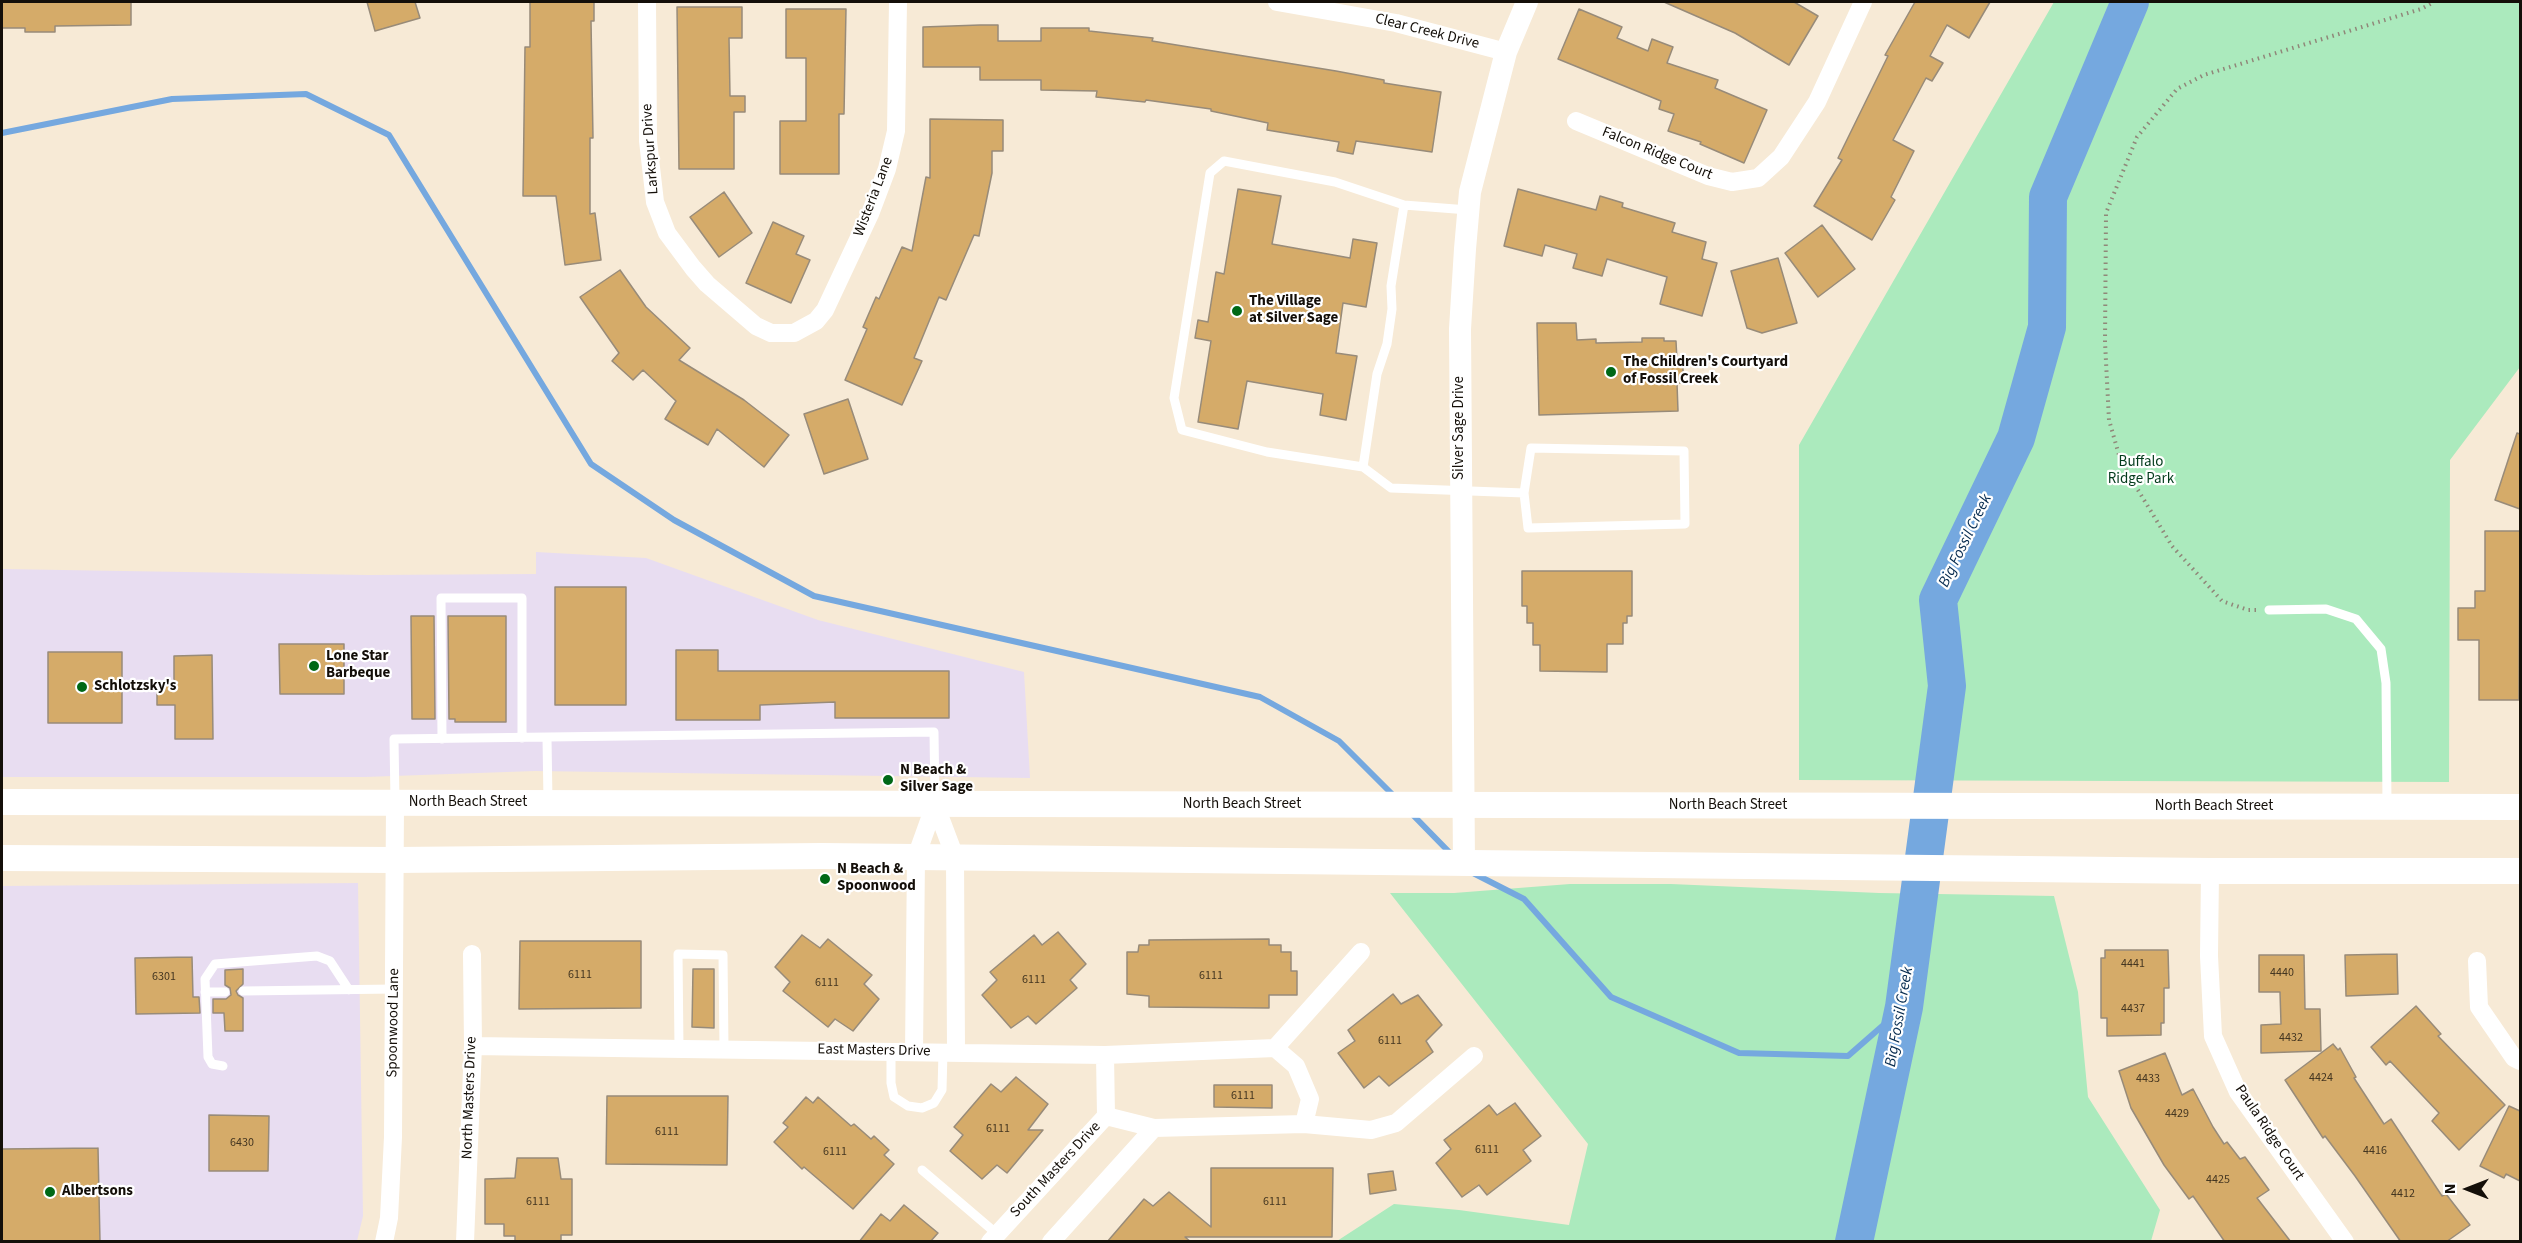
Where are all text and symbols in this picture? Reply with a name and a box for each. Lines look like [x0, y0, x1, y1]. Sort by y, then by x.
street label: Clear Creek Drive [1373, 10, 1481, 54]
street label: Larkspur Drive [639, 103, 663, 195]
street label: Falcon Ridge Court [1599, 124, 1715, 184]
street label: Wisteria Lane [851, 155, 897, 239]
place label: The Village at Silver Sage [1249, 293, 1338, 328]
marker: The Village at Silver Sage [1230, 304, 1244, 318]
place label: The Children's Courtyard of Fossil Creek [1623, 354, 1788, 389]
marker: The Children's Courtyard of Fossil Creek [1604, 365, 1618, 379]
street label: Silver Sage Drive [1451, 376, 1469, 480]
park label: Buffalo Ridge Park [2108, 454, 2174, 489]
water label: Big Fossil Creek [1935, 491, 1997, 591]
place label: Lone Star Barbeque [326, 648, 390, 683]
marker: Lone Star Barbeque [307, 659, 321, 673]
place label: Schlotzsky's [94, 678, 176, 696]
marker: Schlotzsky's [75, 680, 89, 694]
place label: N Beach & Silver Sage [900, 762, 973, 797]
marker: N Beach & Silver Sage [881, 773, 895, 787]
street label: North Beach Street [409, 794, 527, 812]
street label: North Beach Street [1183, 796, 1301, 814]
street label: North Beach Street [1669, 797, 1787, 815]
street label: North Beach Street [2155, 798, 2273, 816]
place label: N Beach & Spoonwood [837, 861, 916, 896]
marker: N Beach & Spoonwood [818, 872, 832, 886]
house number: 4441 [2121, 957, 2145, 971]
water label: Big Fossil Creek [1882, 966, 1918, 1068]
house number: 4440 [2270, 966, 2294, 980]
street label: Spoonwood Lane [384, 968, 404, 1078]
house number: 6111 [568, 968, 592, 982]
house number: 6111 [1199, 969, 1223, 983]
house number: 6301 [152, 970, 176, 984]
house number: 6111 [1022, 973, 1046, 987]
house number: 6111 [815, 976, 839, 990]
house number: 4437 [2121, 1002, 2145, 1016]
house number: 4432 [2279, 1031, 2303, 1045]
house number: 6111 [1378, 1034, 1402, 1048]
street label: North Masters Drive [459, 1036, 481, 1160]
street label: East Masters Drive [817, 1041, 931, 1061]
house number: 4424 [2309, 1071, 2333, 1085]
house number: 4433 [2136, 1072, 2160, 1086]
street label: Paula Ridge Court [2230, 1082, 2308, 1184]
house number: 6111 [1231, 1089, 1255, 1103]
house number: 4429 [2165, 1107, 2189, 1121]
street label: South Masters Drive [1007, 1118, 1105, 1222]
house number: 6111 [986, 1122, 1010, 1136]
house number: 6111 [655, 1125, 679, 1139]
house number: 6430 [230, 1136, 254, 1150]
house number: 6111 [1475, 1143, 1499, 1157]
house number: 4416 [2363, 1144, 2387, 1158]
house number: 6111 [823, 1145, 847, 1159]
north arrow [2438, 1159, 2498, 1219]
house number: 4425 [2206, 1173, 2230, 1187]
place label: Albertsons [62, 1183, 133, 1201]
text: N [2439, 1184, 2461, 1194]
marker: Albertsons [43, 1185, 57, 1199]
house number: 4412 [2391, 1187, 2415, 1201]
house number: 6111 [526, 1195, 550, 1209]
house number: 6111 [1263, 1195, 1287, 1209]

